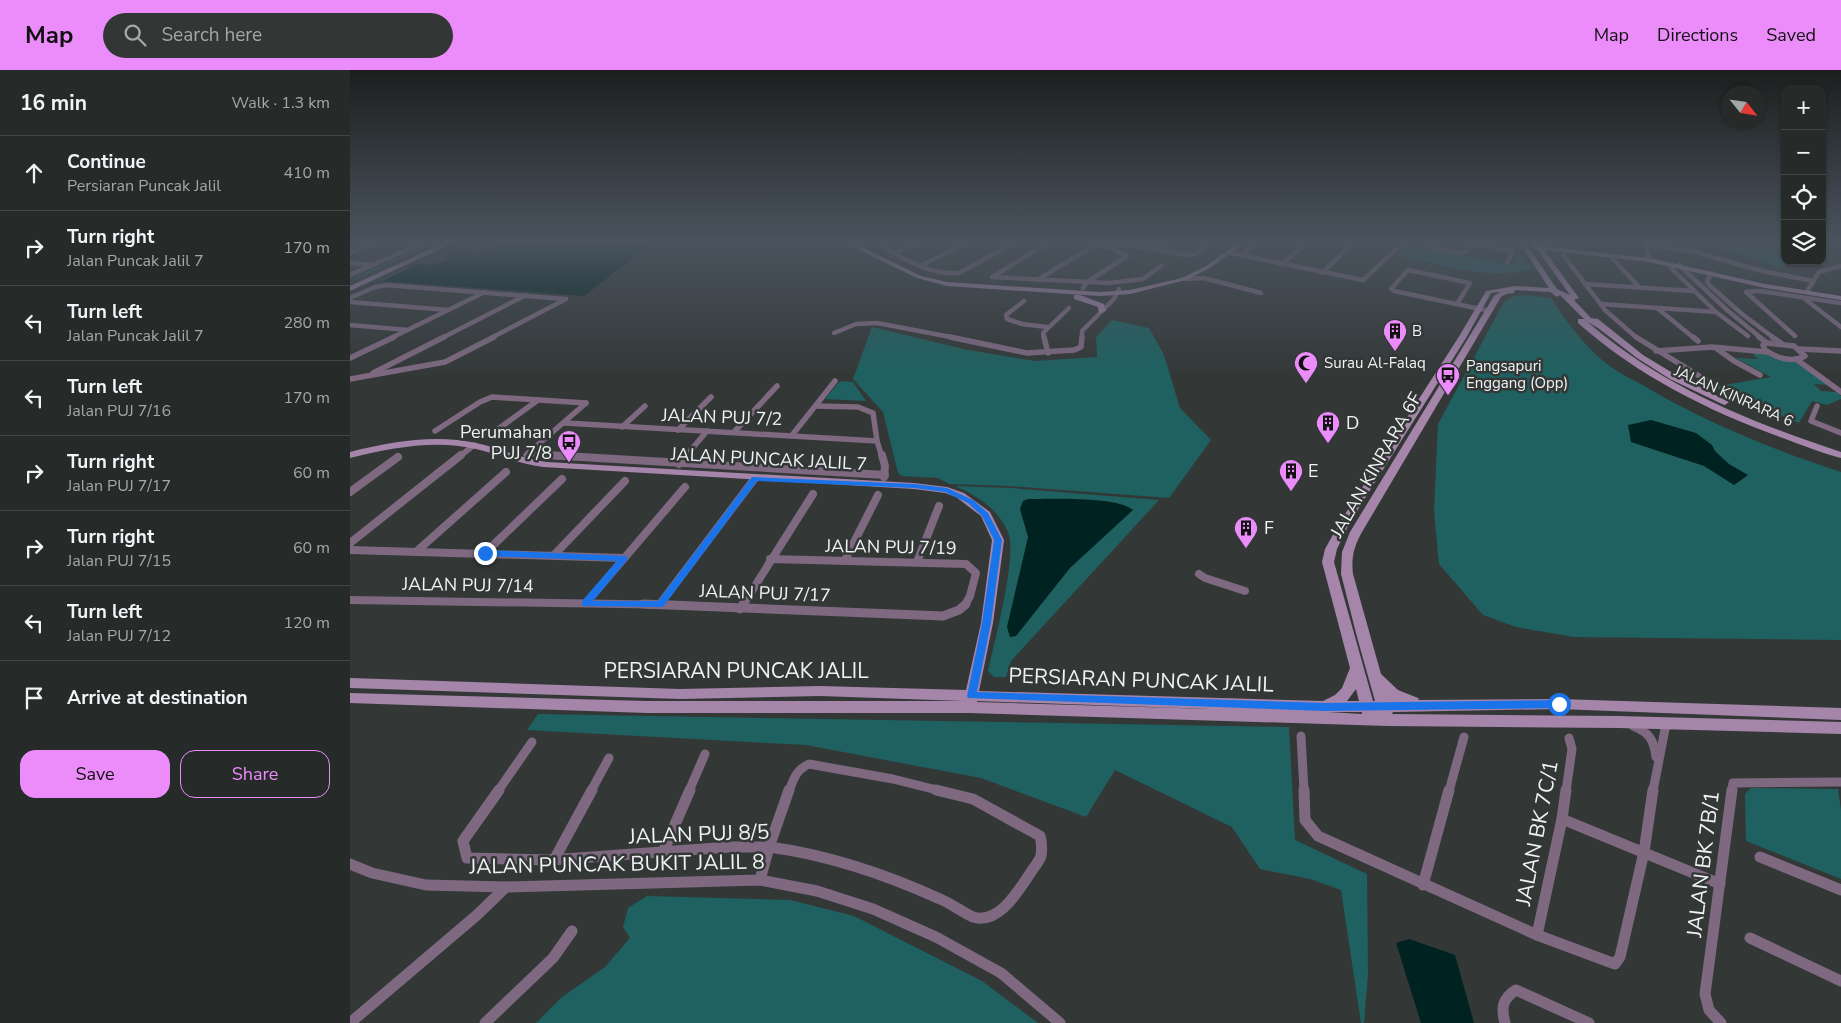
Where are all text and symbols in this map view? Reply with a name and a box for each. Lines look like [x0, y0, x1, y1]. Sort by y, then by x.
search box [103, 13, 453, 58]
text: Map [25, 19, 73, 51]
icon: search [121, 21, 149, 49]
text: Search here [161, 22, 262, 48]
text: Map [1594, 23, 1629, 47]
text: Directions [1657, 23, 1738, 47]
text: Saved [1766, 23, 1816, 47]
north arrow [1721, 85, 1766, 130]
map controls [1781, 85, 1826, 265]
button: + [1781, 85, 1826, 130]
text: 16 min [20, 89, 87, 117]
text: Walk · 1.3 km [232, 92, 330, 114]
button: − [1781, 130, 1826, 175]
text: Continue [67, 149, 146, 175]
icon: ahead [20, 159, 48, 187]
text: 410 m [283, 162, 330, 184]
text: Persiaran Puncak Jalil [67, 175, 221, 197]
button: locate [1781, 175, 1826, 220]
button: layers [1781, 220, 1826, 265]
text: Turn right [67, 224, 154, 250]
icon: right [20, 234, 48, 262]
text: 170 m [283, 237, 330, 259]
text: Jalan Puncak Jalil 7 [67, 250, 204, 272]
text: Turn left [67, 299, 142, 325]
icon: left [20, 309, 48, 337]
text: 280 m [283, 312, 330, 334]
building icon: B [1382, 318, 1408, 352]
place label: B [1412, 321, 1422, 341]
text: Jalan Puncak Jalil 7 [67, 325, 204, 347]
mosque icon: Surau Al-Falaq [1293, 350, 1319, 384]
place label: Surau Al-Falaq [1324, 353, 1426, 373]
place label: Pangsapuri Enggang (Opp) [1466, 356, 1568, 393]
street label: JALAN KINRARA 6 [1670, 360, 1797, 431]
bus stop icon: Pangsapuri Enggang (Opp) [1435, 362, 1461, 396]
text: Turn left [67, 374, 142, 400]
icon: left [20, 384, 48, 412]
text: 170 m [283, 387, 330, 409]
street label: JALAN KINRARA 6F [1324, 388, 1427, 543]
text: Jalan PUJ 7/16 [67, 400, 171, 422]
street label: JALAN PUJ 7/2 [660, 403, 783, 431]
building icon: D [1315, 410, 1341, 444]
place label: D [1346, 411, 1359, 435]
place label: Perumahan PUJ 7/8 [460, 420, 552, 465]
bus stop icon: Perumahan PUJ 7/8 [556, 429, 582, 463]
street label: JALAN PUNCAK JALIL 7 [669, 442, 868, 476]
text: Turn right [67, 449, 154, 475]
building icon: E [1278, 458, 1304, 492]
icon: right [20, 459, 48, 487]
place label: E [1308, 459, 1319, 483]
text: 60 m [293, 462, 330, 484]
text: Jalan PUJ 7/17 [67, 475, 171, 497]
building icon: F [1233, 515, 1259, 549]
place label: F [1264, 516, 1274, 540]
text: Turn right [67, 524, 154, 550]
icon: right [20, 534, 48, 562]
street label: JALAN PUJ 7/19 [824, 534, 957, 560]
text: 60 m [293, 537, 330, 559]
route end [474, 542, 497, 565]
text: Jalan PUJ 7/15 [67, 550, 171, 572]
street label: JALAN PUJ 7/14 [401, 572, 534, 598]
street label: JALAN PUJ 7/17 [698, 579, 831, 607]
text: Turn left [67, 599, 142, 625]
icon: left [20, 609, 48, 637]
text: 120 m [283, 612, 330, 634]
text: Jalan PUJ 7/12 [67, 625, 171, 647]
street label: PERSIARAN PUNCAK JALIL [603, 657, 869, 685]
street label: PERSIARAN PUNCAK JALIL [1008, 661, 1275, 699]
icon: arrive [20, 684, 48, 712]
text: Arrive at destination [67, 685, 248, 711]
route start [1548, 693, 1571, 716]
button: Save [20, 750, 170, 798]
button: Share [180, 750, 330, 798]
street label: JALAN BK 7C/1 [1509, 758, 1565, 909]
street label: JALAN BK 7B/1 [1680, 789, 1726, 940]
street label: JALAN PUJ 8/5 [627, 818, 770, 850]
street label: JALAN PUNCAK BUKIT JALIL 8 [468, 847, 765, 881]

